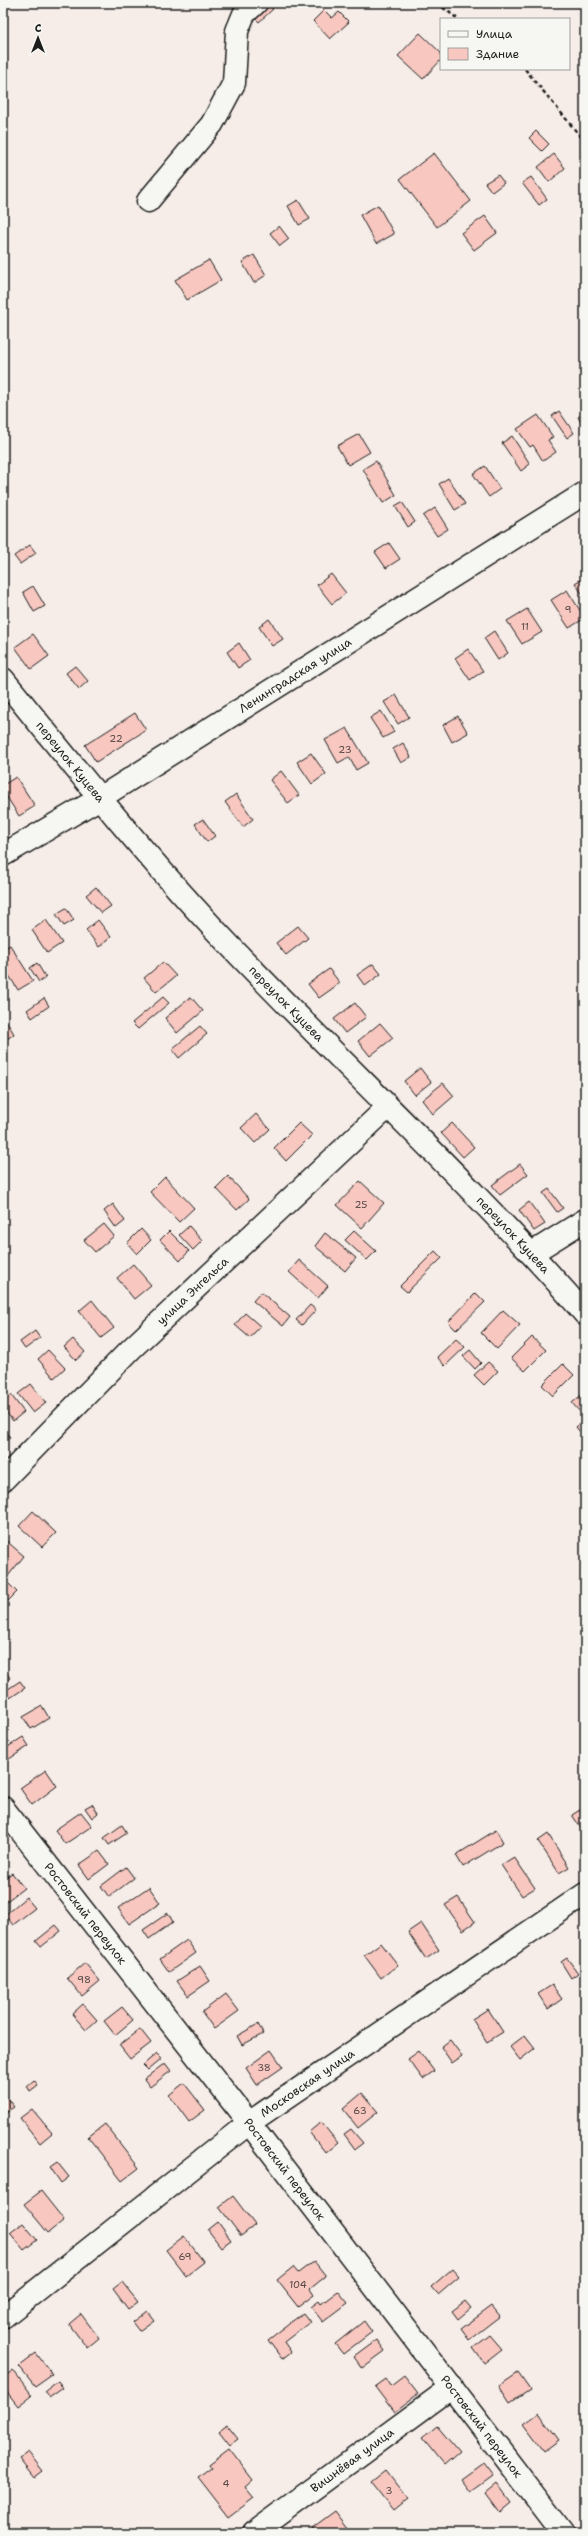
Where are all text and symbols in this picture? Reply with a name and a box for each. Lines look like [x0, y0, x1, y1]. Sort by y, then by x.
north arrow [18, 18, 58, 58]
legend [440, 18, 570, 70]
text: С [35, 21, 42, 36]
text: Улица [476, 26, 513, 42]
text: Здание [476, 46, 520, 62]
house number: 9 [565, 603, 572, 616]
house number: 11 [521, 620, 529, 633]
street label: Ленинградская улица [236, 634, 355, 717]
street label: переулок Куцева [32, 718, 109, 806]
house number: 22 [109, 732, 123, 745]
house number: 23 [338, 743, 352, 756]
street label: переулок Куцева [245, 962, 327, 1045]
street label: переулок Куцева [473, 1193, 554, 1277]
house number: 25 [355, 1198, 367, 1211]
street label: улица Энгельса [154, 1253, 232, 1328]
street label: Ростовский переулок [41, 1859, 131, 1968]
house number: 98 [77, 1973, 91, 1986]
street label: Московская улица [257, 2045, 358, 2121]
house number: 38 [257, 2061, 271, 2074]
house number: 63 [353, 2104, 367, 2117]
street label: Ростовский переулок [240, 2115, 329, 2224]
house number: 69 [178, 2250, 192, 2263]
house number: 104 [289, 2278, 307, 2291]
street label: Ростовский переулок [437, 2372, 526, 2482]
street label: Вишнёвая улица [307, 2424, 398, 2496]
house number: 4 [223, 2477, 230, 2490]
house number: 3 [386, 2484, 393, 2497]

